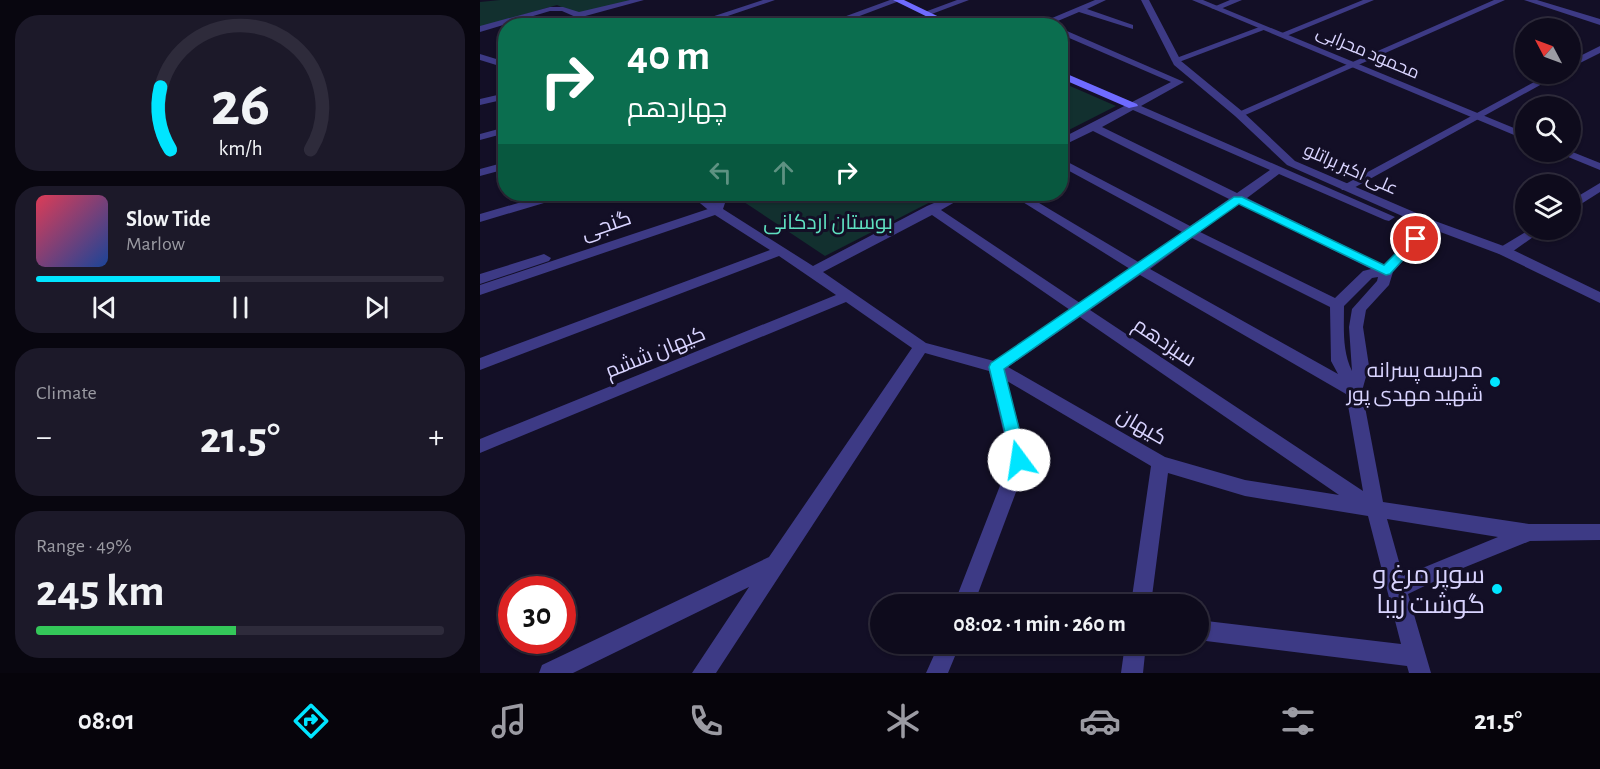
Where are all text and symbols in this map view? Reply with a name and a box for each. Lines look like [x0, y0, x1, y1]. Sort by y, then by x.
north arrow [1515, 18, 1581, 84]
map controls [1515, 18, 1581, 240]
street label: محمود محرابی [1313, 23, 1422, 84]
text: 40 m [627, 35, 710, 77]
icon: right [528, 42, 606, 120]
text: 26 [210, 74, 270, 136]
text: چهاردهم [627, 95, 727, 122]
button: search [1515, 96, 1581, 162]
text: km/h [218, 138, 262, 159]
street label: علی اکبر براتلو [1301, 141, 1400, 200]
icon: left [704, 156, 737, 189]
icon: ahead [767, 156, 800, 189]
icon: right [830, 156, 863, 189]
button: layers [1515, 174, 1581, 240]
street label: گنجی [578, 207, 635, 246]
text: Slow Tide [126, 208, 211, 230]
park label: بوستان اردکانی [763, 212, 893, 235]
pin [1390, 213, 1441, 264]
icon: arrive [1399, 222, 1432, 255]
text: Marlow [126, 234, 185, 254]
icon: previous [88, 291, 121, 324]
icon: pause [224, 291, 257, 324]
icon: next [360, 291, 393, 324]
street label: سیزدهم [1128, 314, 1200, 373]
street label: کیهان ششم [602, 323, 709, 385]
place label: مدرسه پسرانه شهید مهدی پور [1346, 360, 1483, 408]
marker: مدرسه پسرانه شهید مهدی پور [1488, 375, 1502, 389]
text: Climate [36, 383, 97, 403]
street label: کیهان [1112, 404, 1170, 451]
text: 21.5° [200, 416, 280, 461]
text: − [36, 421, 52, 454]
text: + [428, 421, 444, 454]
position arrow [987, 428, 1051, 492]
text: Range · 49% [36, 536, 132, 556]
place label: سوپر مرغ و گوشت زیبا [1372, 562, 1485, 619]
text: 245 km [36, 569, 165, 614]
speed limit sign: 30 [498, 576, 576, 654]
marker: سوپر مرغ و گوشت زیبا [1490, 582, 1504, 596]
text: 08:02 · 1 min · 260 m [953, 613, 1126, 635]
icon: directions [290, 700, 332, 742]
icon: music [488, 700, 530, 742]
icon: phone [685, 700, 727, 742]
icon: climate [882, 700, 924, 742]
icon: car [1079, 700, 1121, 742]
icon: filters [1277, 700, 1319, 742]
text: 08:01 [78, 707, 135, 734]
text: 21.5° [1474, 707, 1522, 734]

